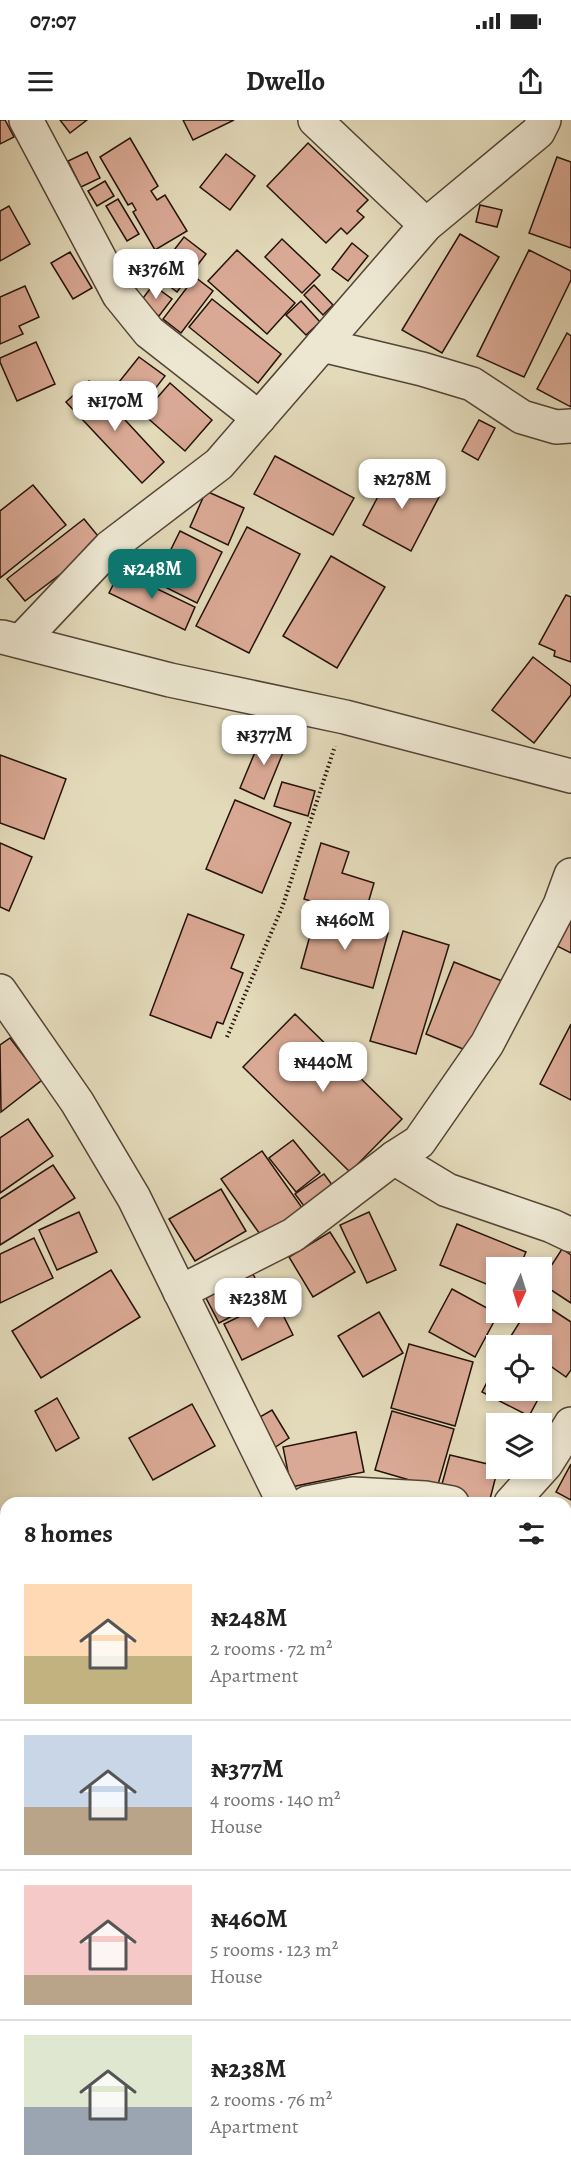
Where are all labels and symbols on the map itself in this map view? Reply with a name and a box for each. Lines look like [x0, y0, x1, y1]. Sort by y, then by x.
pin: ₦376M [114, 249, 198, 300]
pin: ₦170M [73, 381, 157, 432]
pin: ₦278M [360, 459, 444, 510]
pin: ₦248M [110, 549, 194, 600]
pin: ₦377M [222, 715, 306, 766]
pin: ₦460M [303, 900, 387, 951]
pin: ₦440M [281, 1042, 365, 1093]
north arrow [486, 1257, 552, 1323]
pin: ₦238M [216, 1278, 300, 1329]

